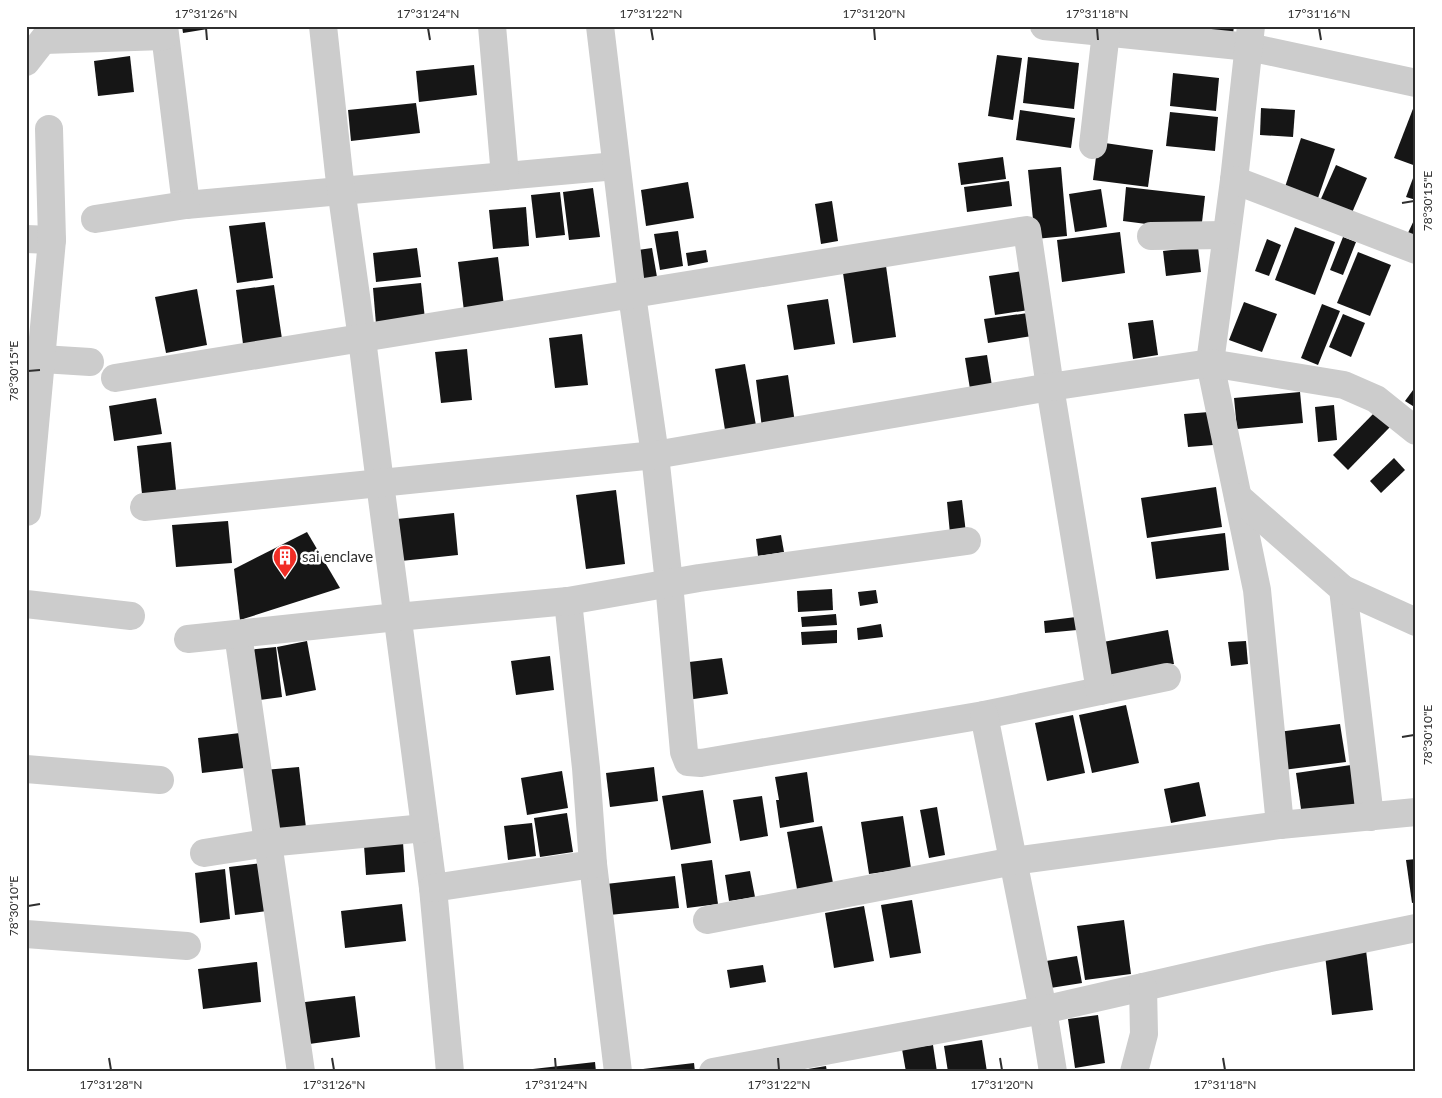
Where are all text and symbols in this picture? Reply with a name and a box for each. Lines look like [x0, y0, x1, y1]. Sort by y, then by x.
text: 17°31'26"N [175, 6, 237, 21]
text: 17°31'24"N [397, 6, 459, 21]
text: 17°31'22"N [620, 6, 682, 21]
text: 17°31'20"N [843, 6, 905, 21]
text: 17°31'18"N [1066, 6, 1128, 21]
text: 17°31'16"N [1288, 6, 1350, 21]
text: 78°30'15"E [1420, 171, 1435, 231]
text: 78°30'15"E [6, 341, 21, 401]
building icon: sai enclave [272, 544, 298, 578]
place label: sai enclave [302, 547, 373, 565]
text: 78°30'10"E [1420, 705, 1435, 765]
text: 78°30'10"E [6, 876, 21, 936]
text: 17°31'28"N [80, 1077, 142, 1092]
text: 17°31'26"N [303, 1077, 365, 1092]
text: 17°31'24"N [525, 1077, 587, 1092]
text: 17°31'22"N [748, 1077, 810, 1092]
text: 17°31'20"N [971, 1077, 1033, 1092]
text: 17°31'18"N [1194, 1077, 1256, 1092]

